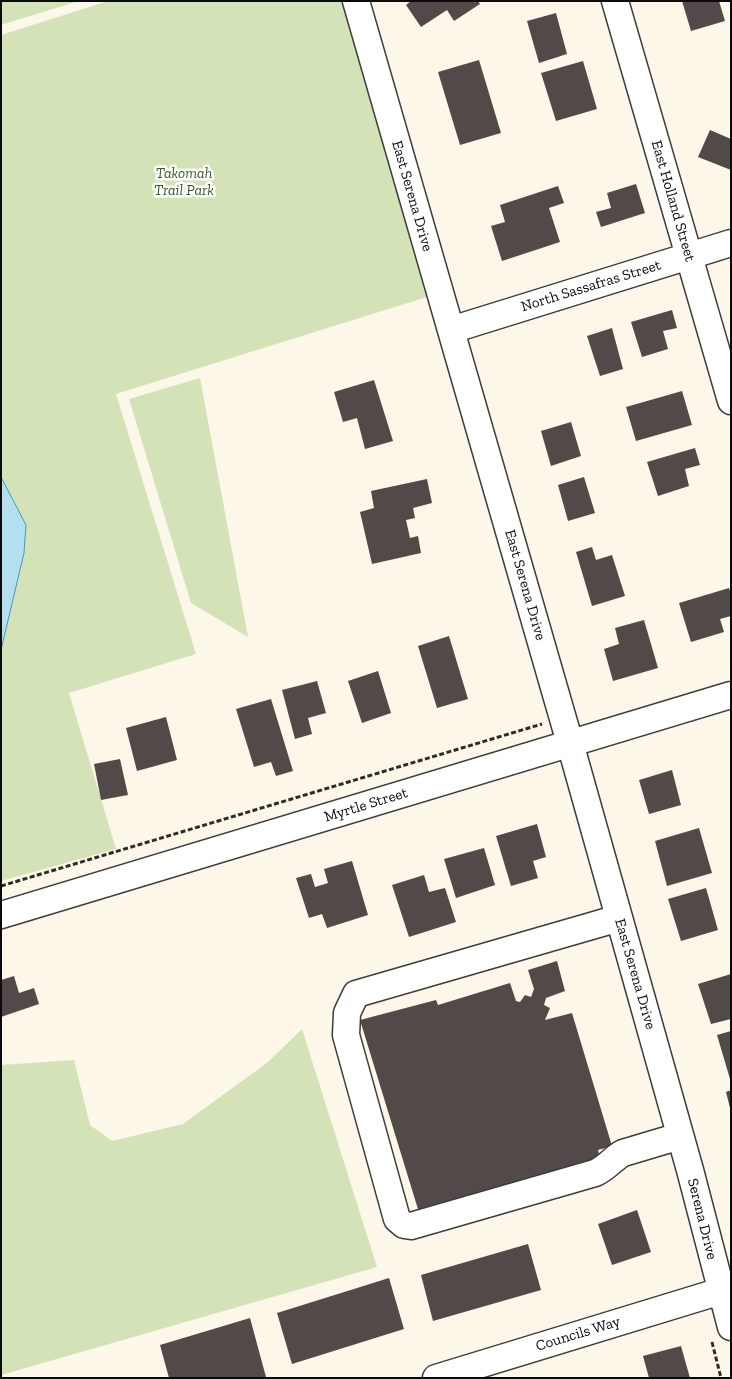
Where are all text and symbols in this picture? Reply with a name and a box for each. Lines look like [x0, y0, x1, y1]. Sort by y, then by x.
street label: East Serena Drive [388, 138, 436, 254]
street label: East Holland Street [647, 138, 699, 264]
park label: Takomah Trail Park [154, 165, 214, 200]
street label: North Sassafras Street [519, 256, 663, 316]
street label: East Serena Drive [501, 527, 549, 643]
street label: Myrtle Street [322, 784, 410, 826]
street label: East Serena Drive [611, 916, 659, 1032]
street label: Serena Drive [683, 1177, 721, 1261]
street label: Councils Way [534, 1313, 622, 1355]

